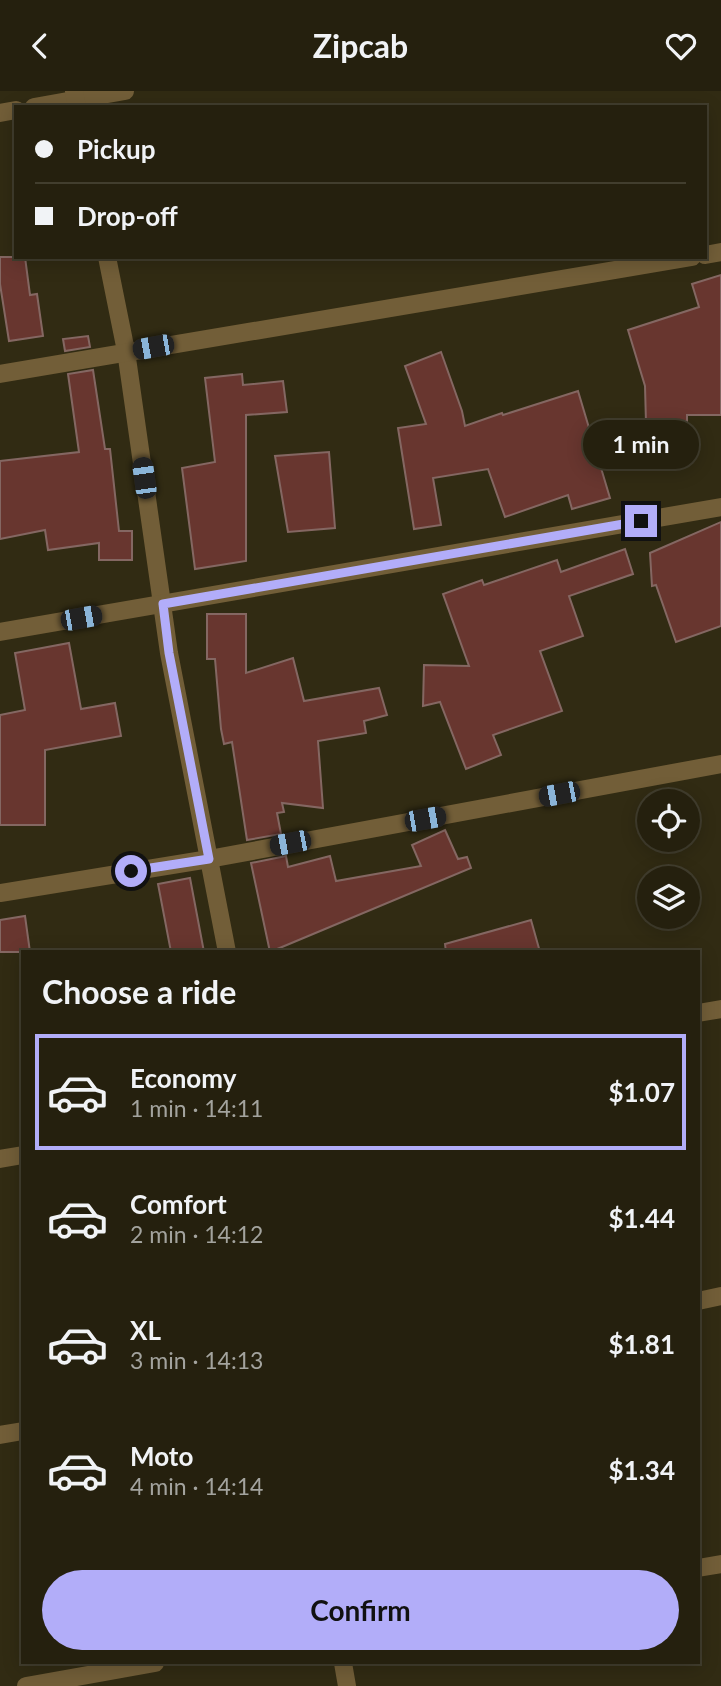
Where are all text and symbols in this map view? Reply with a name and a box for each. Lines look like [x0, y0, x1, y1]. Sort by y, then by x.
text: Zipcab [313, 26, 408, 65]
icon: back [21, 27, 59, 65]
icon: heart [662, 27, 700, 65]
text: Pickup [77, 133, 156, 165]
text: Drop-off [77, 200, 178, 232]
car [131, 333, 176, 361]
callout: 1 min [583, 419, 699, 469]
text: 1 min [612, 430, 670, 458]
car [131, 456, 158, 500]
route end [625, 505, 657, 537]
car [59, 604, 104, 632]
car [537, 780, 582, 808]
map controls [637, 789, 700, 929]
button: locate [637, 789, 700, 852]
car [403, 805, 448, 833]
car [268, 829, 313, 857]
route start [115, 855, 147, 887]
button: layers [637, 866, 700, 929]
text: Choose a ride [42, 972, 236, 1011]
icon: car [46, 1061, 109, 1124]
text: Economy [130, 1062, 236, 1094]
text: $1.07 [609, 1076, 675, 1108]
text: 1 min · 14:11 [130, 1094, 263, 1122]
icon: car [46, 1187, 109, 1250]
text: Comfort [130, 1188, 227, 1220]
text: $1.44 [609, 1202, 675, 1234]
text: 2 min · 14:12 [130, 1220, 263, 1248]
icon: car [46, 1313, 109, 1376]
text: XL [130, 1314, 161, 1346]
text: $1.81 [609, 1328, 675, 1360]
text: 3 min · 14:13 [130, 1346, 263, 1374]
icon: car [46, 1439, 109, 1502]
text: Moto [130, 1440, 193, 1472]
text: $1.34 [609, 1454, 675, 1486]
text: 4 min · 14:14 [130, 1472, 263, 1500]
button: Confirm [42, 1570, 679, 1650]

